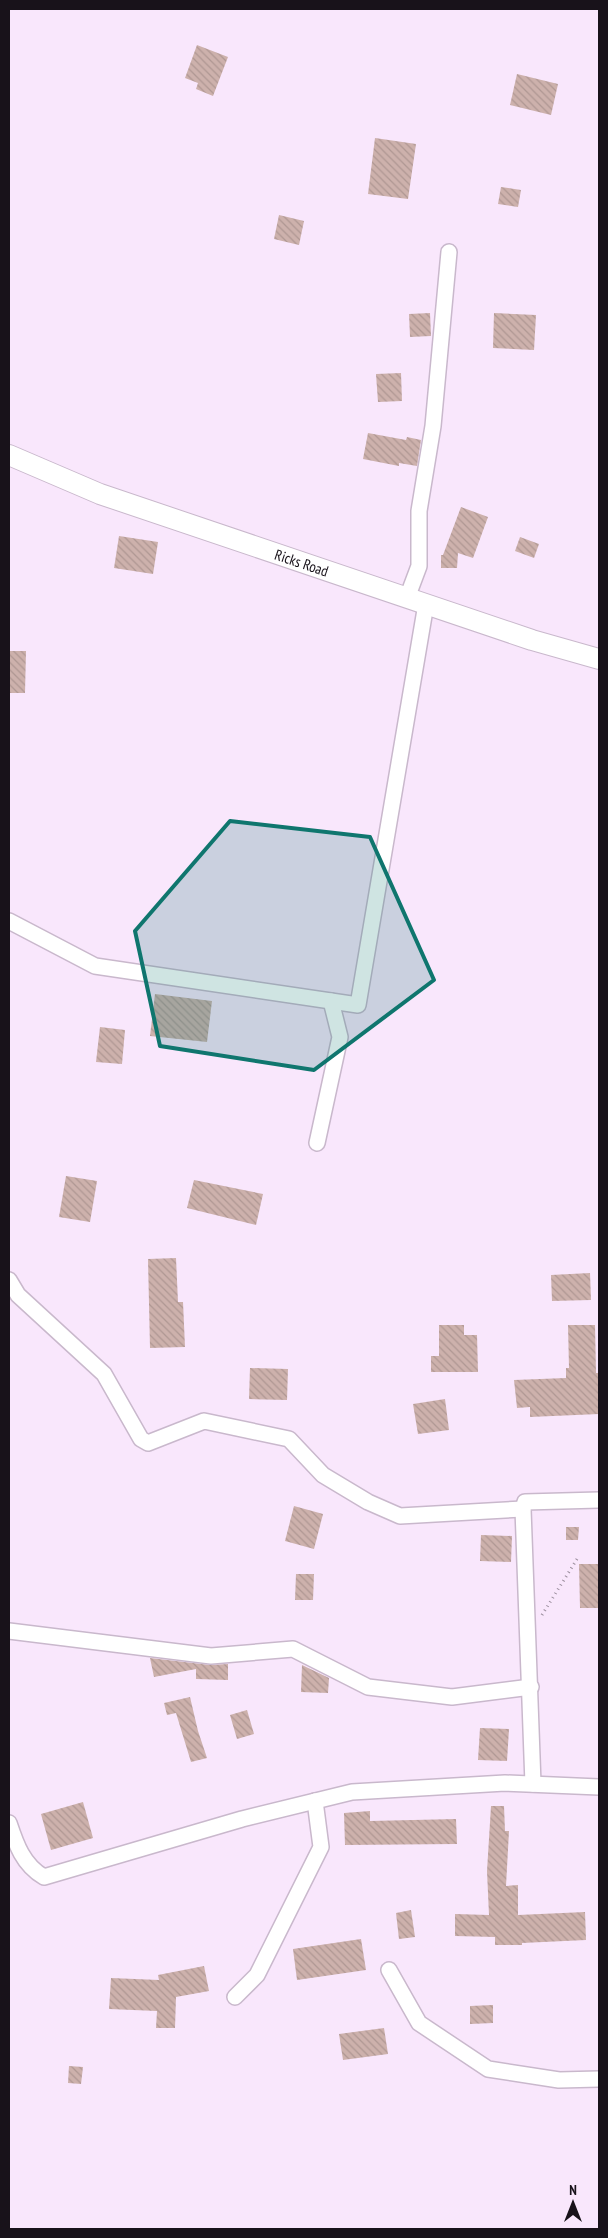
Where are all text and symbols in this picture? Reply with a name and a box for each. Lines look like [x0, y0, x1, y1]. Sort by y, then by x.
street label: Ricks Road [272, 544, 331, 580]
north arrow [548, 2178, 598, 2228]
text: N [569, 2181, 577, 2199]

